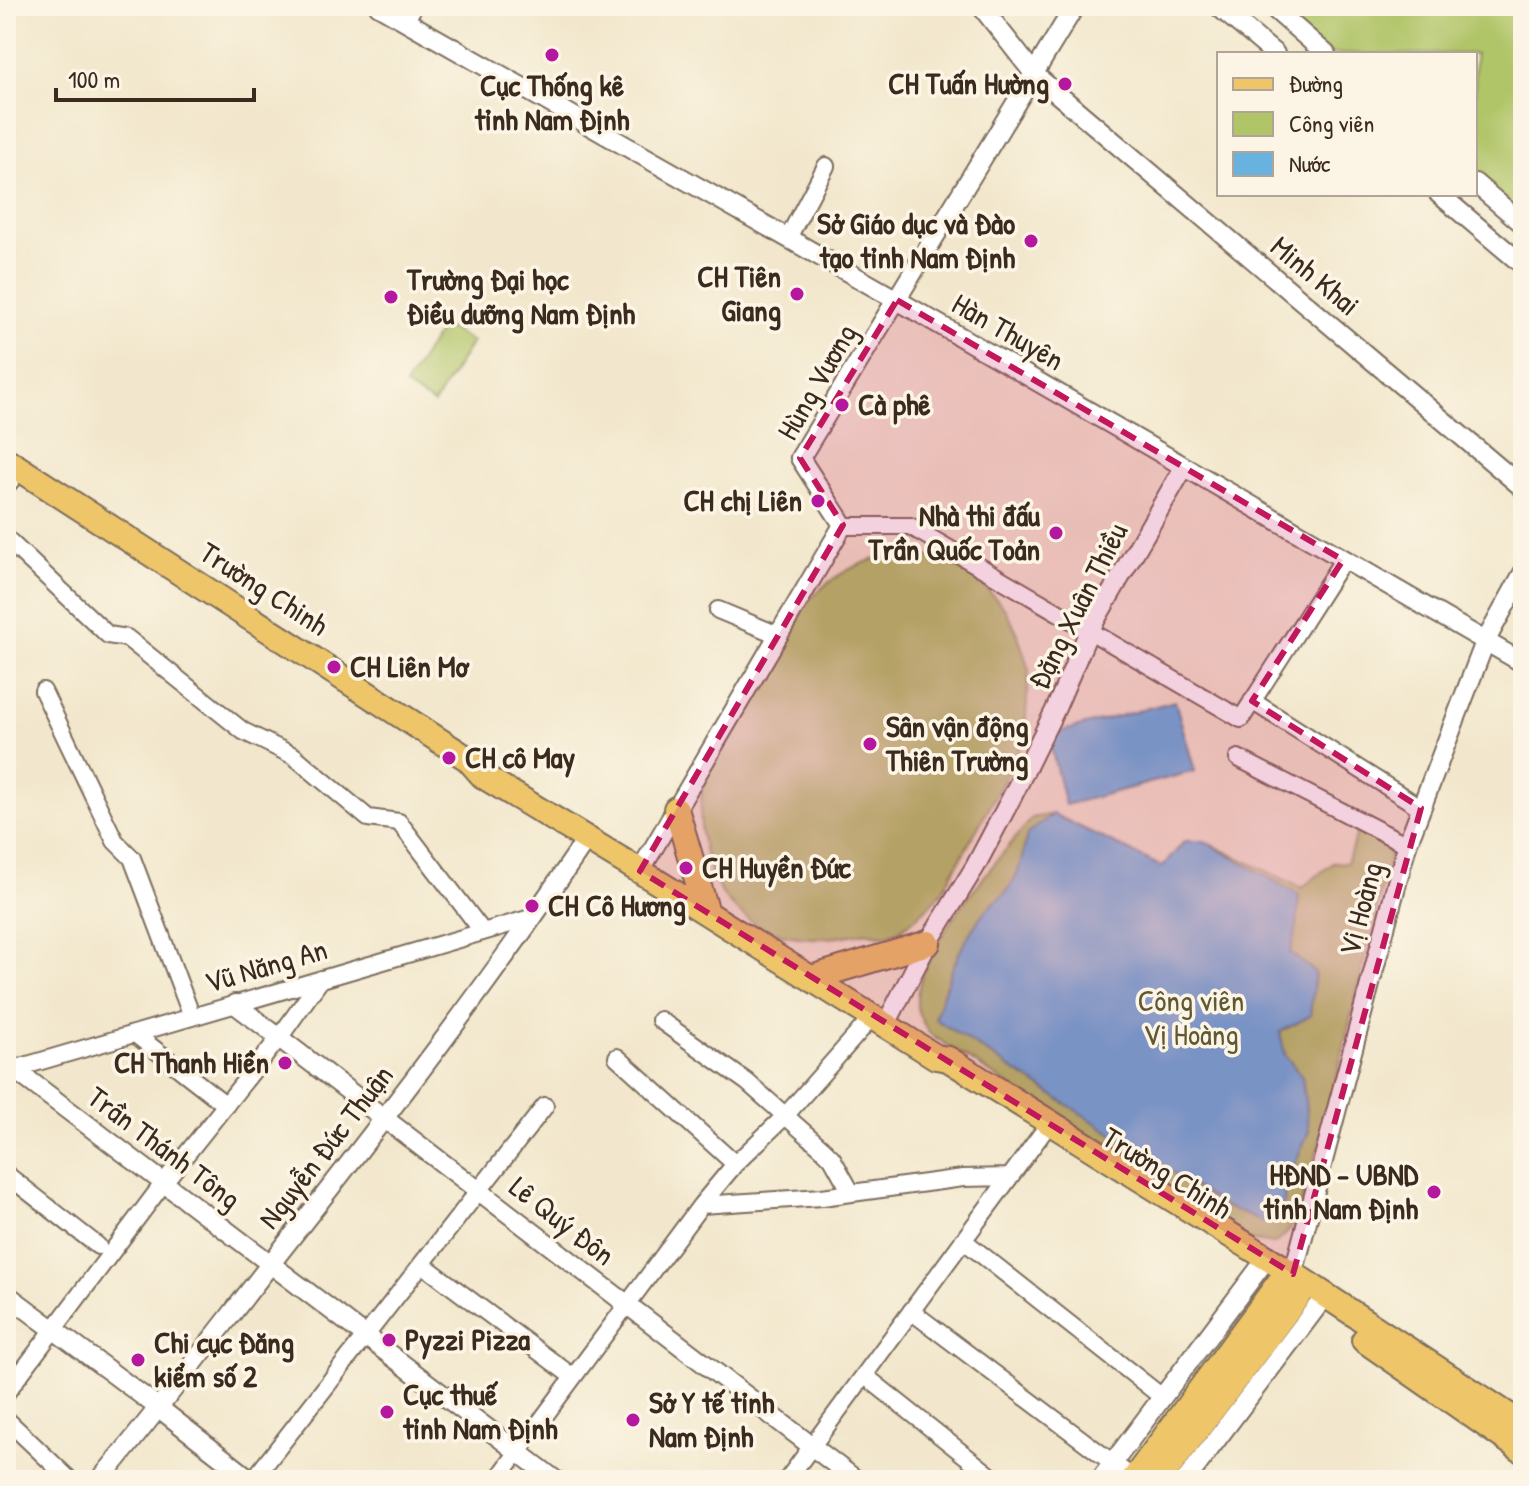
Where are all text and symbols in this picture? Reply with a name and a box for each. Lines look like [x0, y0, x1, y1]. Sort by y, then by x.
marker: Cục Thống kê tỉnh Nam Định [543, 46, 561, 64]
scale bar [56, 52, 254, 102]
legend [1217, 52, 1477, 196]
text: 100 m [68, 63, 120, 95]
place label: CH Tuấn Hường [888, 63, 1049, 104]
place label: Cục Thống kê tỉnh Nam Định [474, 65, 630, 139]
text: Đường [1289, 67, 1343, 99]
marker: CH Tuấn Hường [1056, 75, 1074, 93]
text: Công viên [1289, 107, 1374, 139]
text: Nước [1289, 147, 1331, 179]
place label: Sở Giáo dục và Đào tạo tỉnh Nam Định [817, 203, 1015, 277]
street label: Minh Khai [1263, 226, 1368, 324]
marker: Sở Giáo dục và Đào tạo tỉnh Nam Định [1022, 232, 1040, 250]
place label: CH Tiên Giang [697, 256, 781, 331]
place label: Trường Đại học Điều dưỡng Nam Định [406, 259, 635, 334]
street label: Hàn Thuyên [945, 283, 1072, 379]
marker: CH Tiên Giang [788, 285, 806, 303]
marker: Trường Đại học Điều dưỡng Nam Định [382, 288, 400, 306]
street label: Hùng Vương [767, 316, 865, 447]
place label: Cà phê [858, 384, 931, 425]
marker: Cà phê [833, 396, 851, 414]
place label: CH chị Liên [683, 480, 802, 520]
marker: CH chị Liên [809, 492, 827, 510]
place label: Nhà thi đấu Trần Quốc Toản [867, 495, 1040, 569]
street label: Đặng Xuân Thiều [1018, 516, 1136, 696]
marker: Nhà thi đấu Trần Quốc Toản [1047, 524, 1065, 542]
street label: Trường Chinh [193, 532, 336, 645]
place label: CH Liên Mơ [350, 646, 470, 686]
marker: CH Liên Mơ [325, 658, 343, 676]
place label: Sân vận động Thiên Trường [885, 706, 1029, 781]
marker: Sân vận động Thiên Trường [861, 735, 879, 753]
place label: CH cô May [465, 737, 576, 778]
marker: CH cô May [440, 749, 458, 767]
place label: CH Huyền Đức [702, 847, 851, 888]
street label: Vị Hoàng [1328, 858, 1392, 960]
marker: CH Huyền Đức [677, 859, 695, 877]
place label: CH Cô Hương [548, 885, 686, 926]
marker: CH Cô Hương [523, 897, 541, 915]
street label: Vũ Năng An [200, 929, 332, 1002]
park label: Công viên Vị Hoàng [1138, 980, 1244, 1054]
place label: CH Thanh Hiền [114, 1042, 269, 1082]
marker: CH Thanh Hiền [276, 1054, 294, 1072]
street label: Nguyễn Đức Thuận [249, 1056, 402, 1236]
street label: Trần Thánh Tông [80, 1076, 249, 1218]
street label: Trường Chinh [1095, 1117, 1240, 1228]
place label: HĐND - UBND tỉnh Nam Định [1263, 1154, 1419, 1228]
street label: Lê Quý Đôn [502, 1166, 624, 1274]
marker: HĐND - UBND tỉnh Nam Định [1425, 1183, 1443, 1201]
place label: Pyzzi Pizza [405, 1319, 530, 1360]
place label: Chi cục Đăng kiểm số 2 [154, 1322, 294, 1396]
marker: Pyzzi Pizza [380, 1331, 398, 1349]
marker: Chi cục Đăng kiểm số 2 [129, 1351, 147, 1369]
place label: Cục thuế tỉnh Nam Định [402, 1374, 558, 1448]
place label: Sở Y tế tỉnh Nam Định [649, 1382, 775, 1456]
marker: Cục thuế tỉnh Nam Định [378, 1403, 396, 1421]
marker: Sở Y tế tỉnh Nam Định [624, 1411, 642, 1429]

